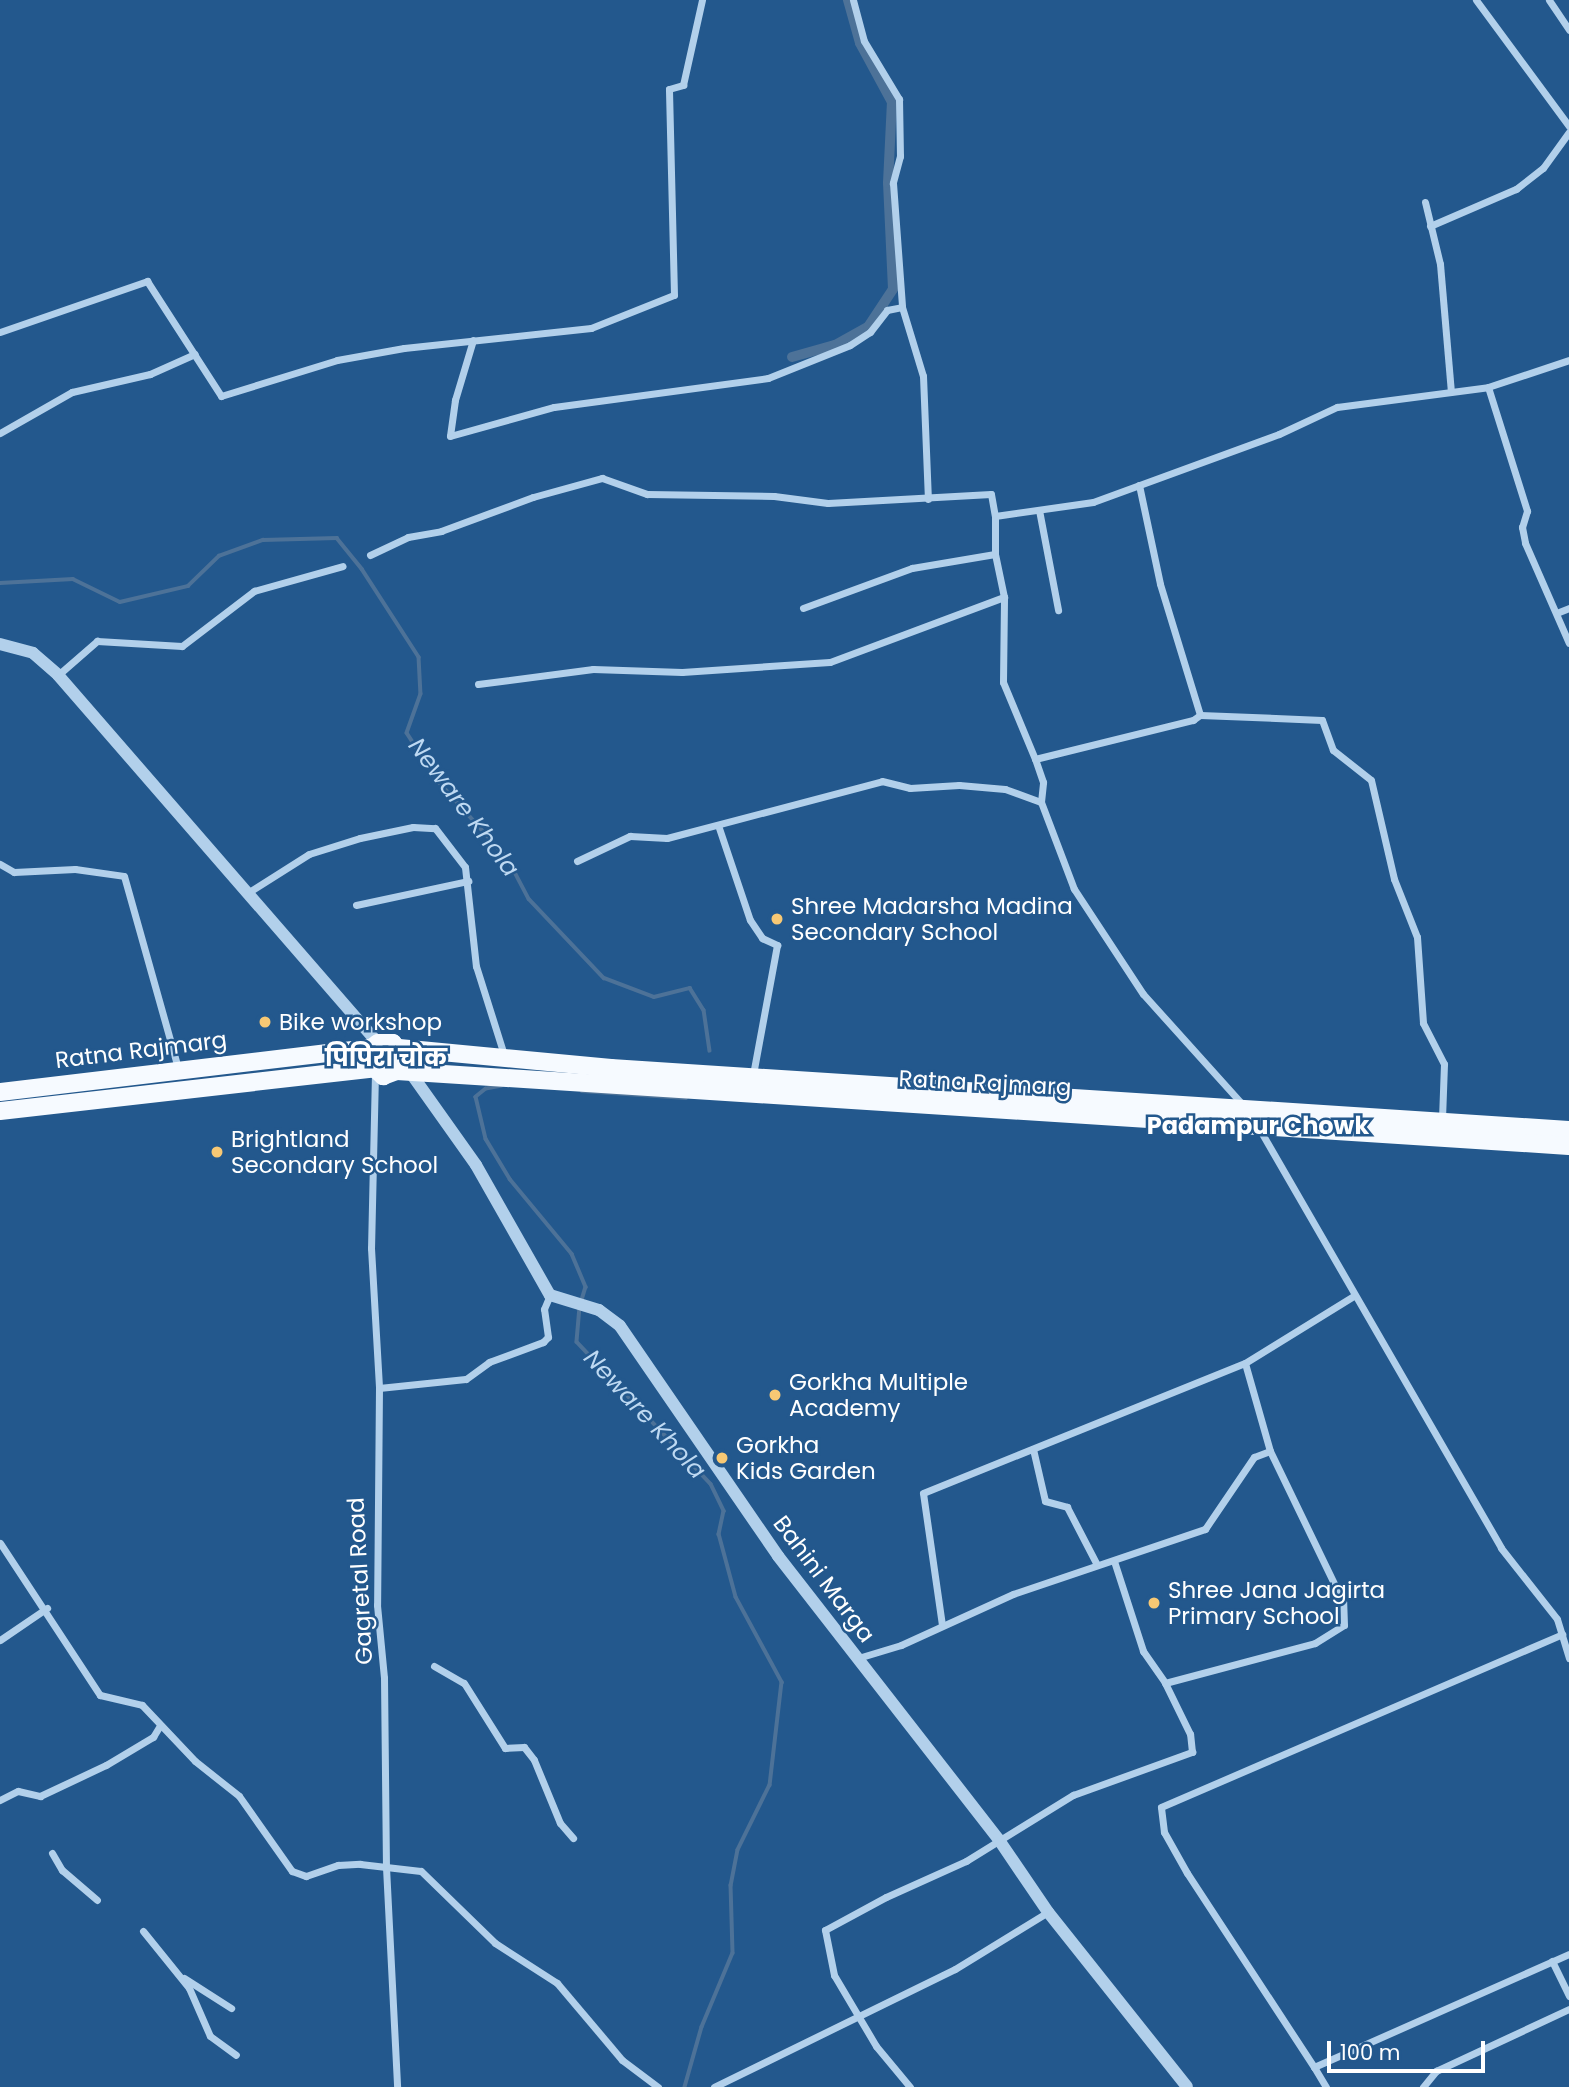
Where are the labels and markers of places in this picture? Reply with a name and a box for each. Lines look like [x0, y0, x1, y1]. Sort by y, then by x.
place label: Shree Madarsha Madina Secondary School [791, 892, 1073, 946]
marker: Shree Madarsha Madina Secondary School [769, 911, 785, 927]
place label: Bike workshop [279, 1008, 442, 1036]
marker: Bike workshop [257, 1014, 273, 1030]
place label: Brightland Secondary School [231, 1125, 438, 1179]
marker: Brightland Secondary School [209, 1144, 225, 1160]
place label: Gorkha Multiple Academy [789, 1368, 968, 1422]
marker: Gorkha Multiple Academy [767, 1387, 783, 1403]
place label: Gorkha Kids Garden [736, 1431, 876, 1485]
marker: Gorkha Kids Garden [714, 1450, 730, 1466]
place label: Shree Jana Jagirta Primary School [1168, 1576, 1385, 1630]
marker: Shree Jana Jagirta Primary School [1146, 1595, 1162, 1611]

